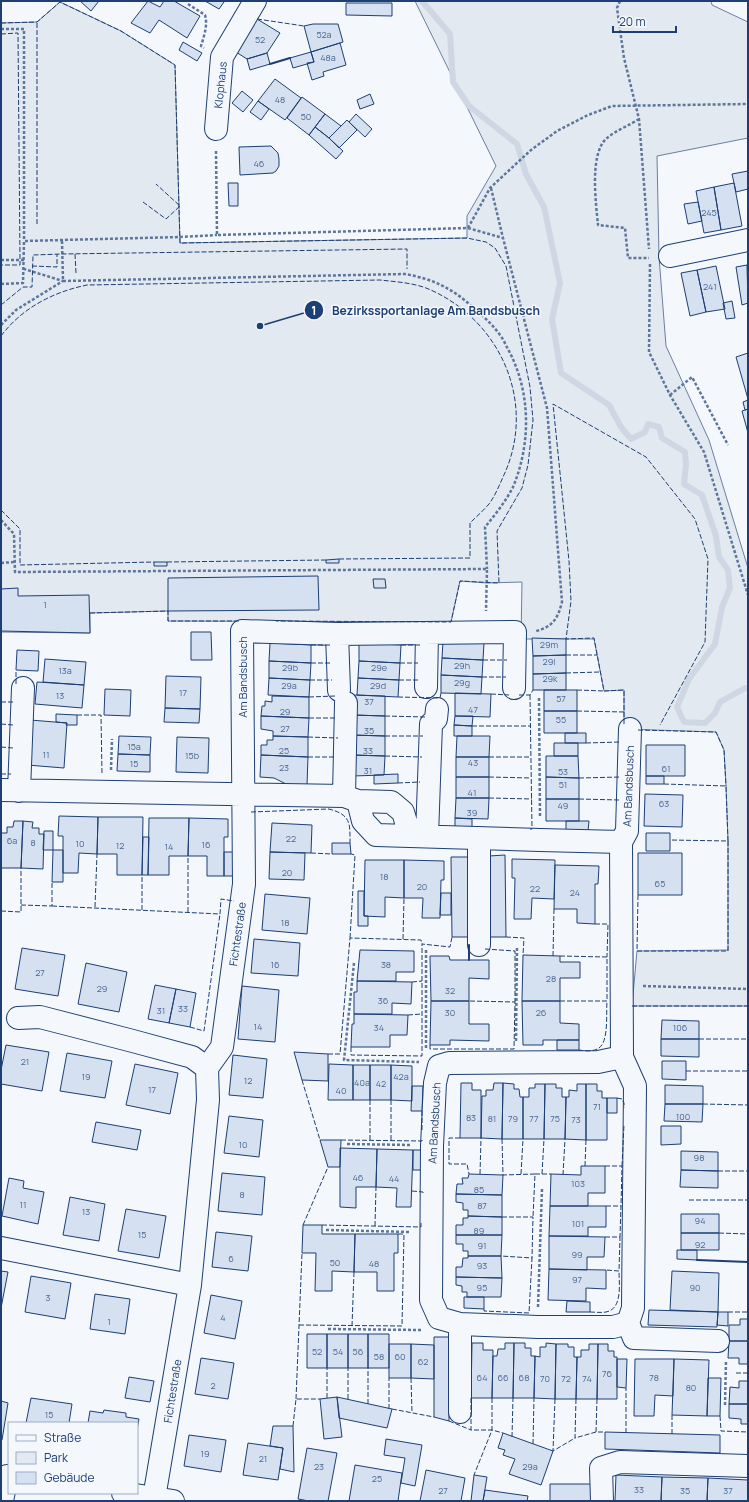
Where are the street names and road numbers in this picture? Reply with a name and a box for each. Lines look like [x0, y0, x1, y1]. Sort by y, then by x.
street label: Klophaus [210, 61, 230, 109]
street label: Am Bandsbusch [235, 636, 250, 718]
street label: Am Bandsbusch [619, 745, 637, 827]
street label: Fichtestraße [225, 901, 249, 967]
street label: Am Bandsbusch [424, 1082, 444, 1164]
street label: Fichtestraße [160, 1357, 185, 1424]

